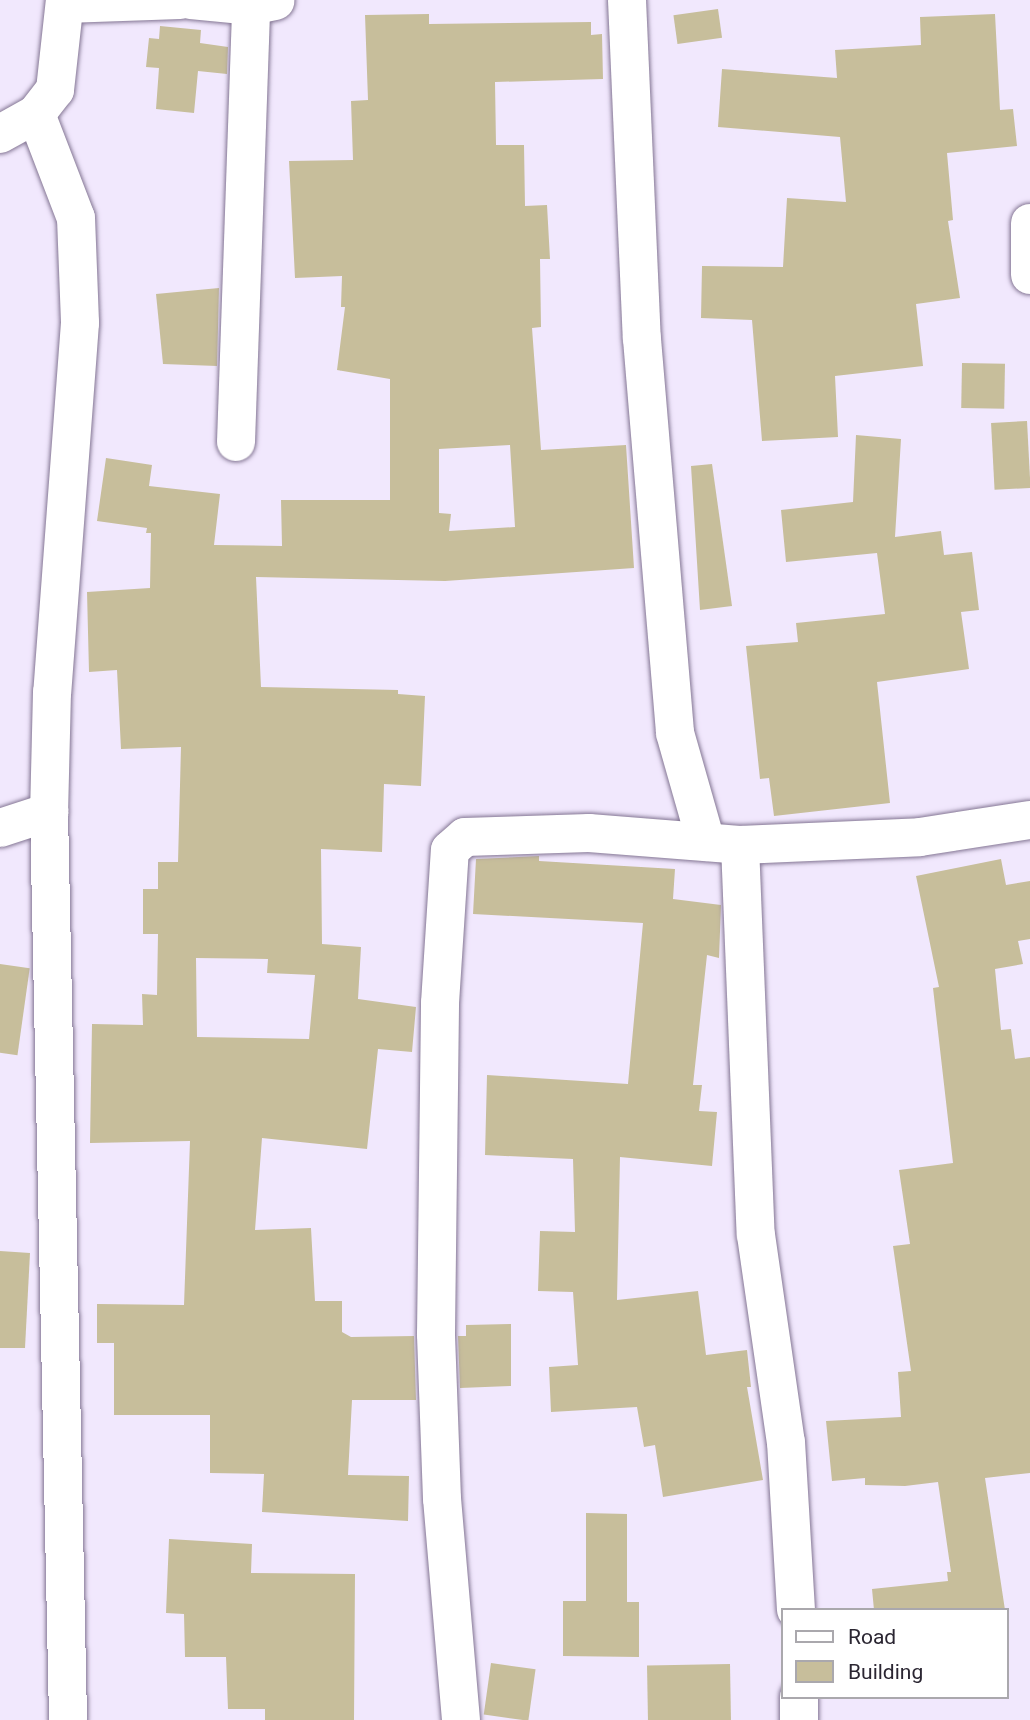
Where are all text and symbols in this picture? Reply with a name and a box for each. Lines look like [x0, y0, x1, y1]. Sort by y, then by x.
legend [782, 1608, 1009, 1699]
text: Road [848, 1625, 896, 1649]
text: Building [848, 1660, 923, 1684]

